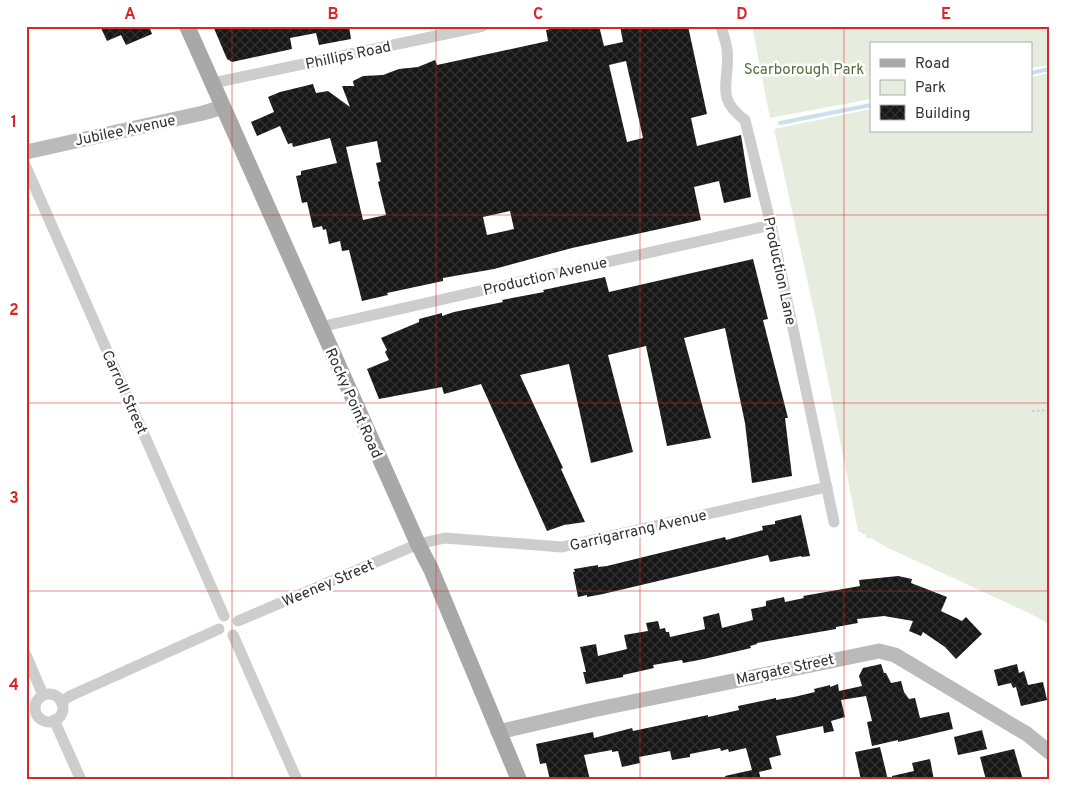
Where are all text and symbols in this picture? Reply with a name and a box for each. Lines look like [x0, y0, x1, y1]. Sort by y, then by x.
text: A [124, 5, 136, 25]
text: B [327, 5, 339, 25]
text: C [533, 5, 543, 25]
text: D [736, 5, 748, 25]
text: E [941, 5, 951, 25]
street label: Phillips Road [304, 38, 393, 75]
legend [870, 42, 1032, 132]
text: Road [915, 55, 950, 74]
park label: Scarborough Park [744, 61, 864, 80]
text: Park [915, 79, 946, 98]
text: Building [915, 105, 970, 124]
street label: Jubilee Avenue [73, 112, 177, 151]
text: 1 [11, 113, 17, 133]
street label: Production Lane [758, 215, 799, 327]
street label: Production Avenue [481, 254, 609, 301]
text: 2 [9, 301, 19, 321]
street label: Rocky Point Road [320, 346, 385, 462]
street label: Carroll Street [97, 348, 151, 438]
text: 3 [9, 489, 19, 509]
street label: Garrigarrang Avenue [568, 506, 709, 556]
street label: Weeney Street [280, 556, 377, 612]
street label: Margate Street [735, 651, 836, 690]
text: 4 [9, 676, 19, 696]

